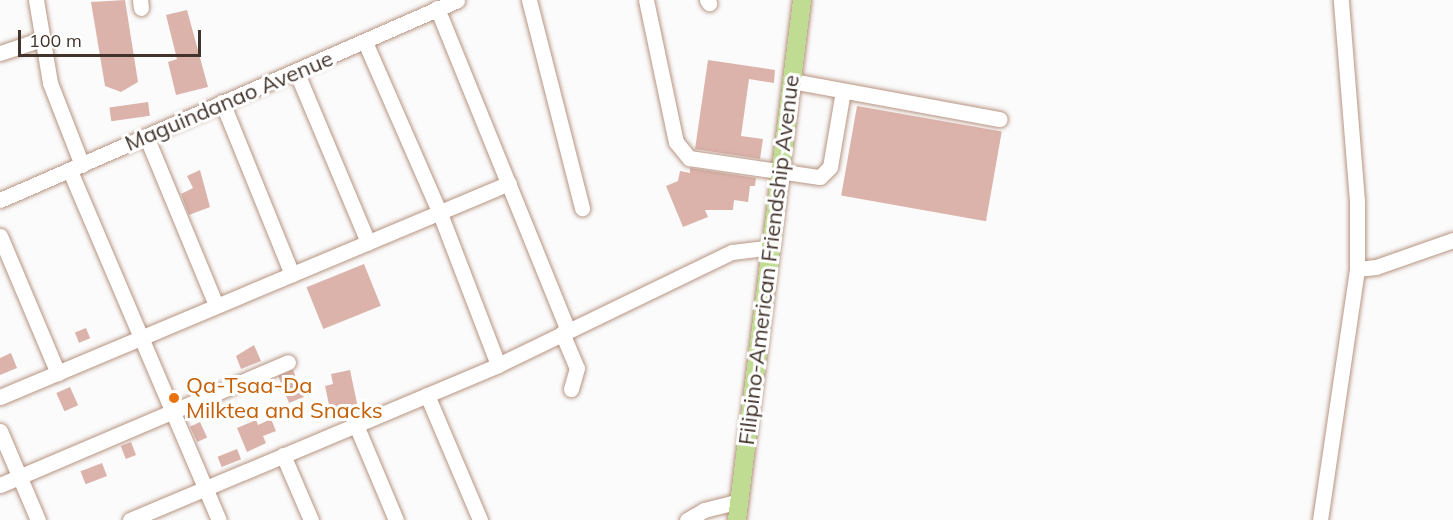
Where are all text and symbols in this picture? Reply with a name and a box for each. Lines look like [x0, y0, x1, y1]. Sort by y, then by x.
scale bar [21, 18, 204, 56]
text: 100 m [29, 29, 82, 52]
street label: Maguindanao Avenue [121, 45, 337, 157]
street label: Filipino-American Friendship Avenue [733, 73, 805, 447]
place label: Qa-Tsaa-Da Milktea and Snacks [186, 372, 383, 424]
marker: Qa-Tsaa-Da Milktea and Snacks [167, 391, 181, 405]

